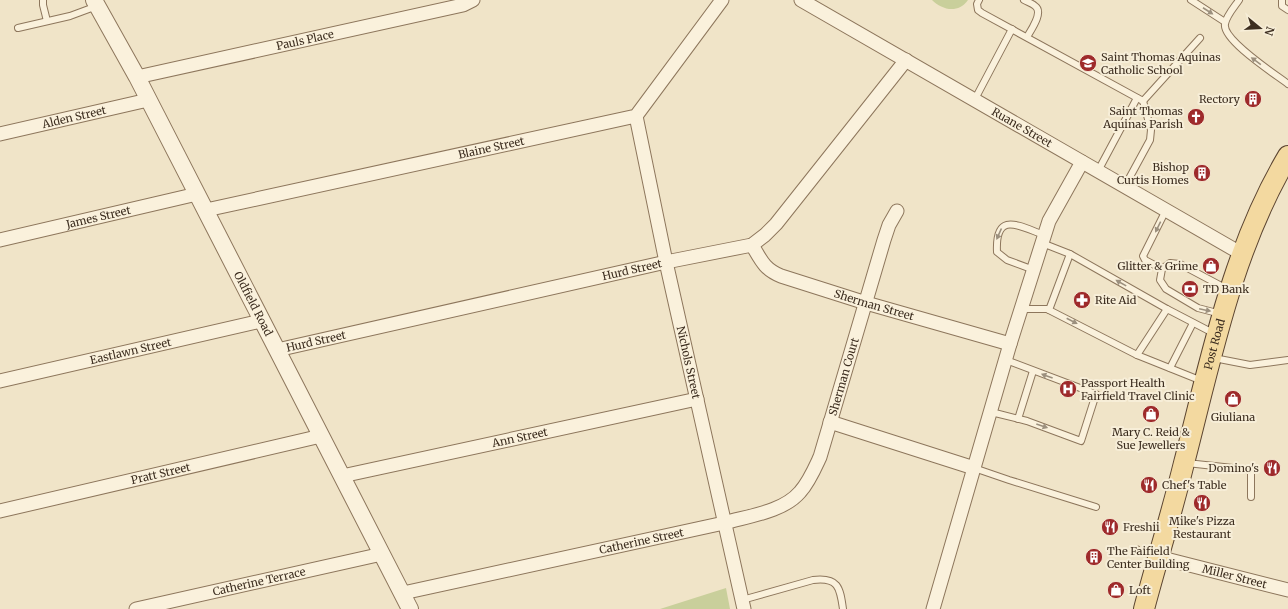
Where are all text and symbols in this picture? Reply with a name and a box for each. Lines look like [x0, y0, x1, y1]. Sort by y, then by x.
one-way arrow [1203, 7, 1213, 15]
north arrow [1240, 8, 1280, 48]
text: N [1261, 25, 1278, 38]
street label: Pauls Place [275, 27, 335, 53]
place label: Saint Thomas Aquinas Catholic School [1101, 50, 1221, 77]
school or university icon: Saint Thomas Aquinas Catholic School [1078, 53, 1098, 73]
one-way arrow [1251, 57, 1262, 65]
building icon: Rectory [1243, 89, 1263, 109]
place label: Rectory [1199, 92, 1241, 106]
street label: Alden Street [40, 103, 108, 131]
street label: Ruane Street [989, 104, 1055, 151]
place label: Saint Thomas Aquinas Parish [1102, 104, 1184, 131]
church icon: Saint Thomas Aquinas Parish [1186, 107, 1206, 127]
street label: Blaine Street [457, 133, 526, 162]
place label: Bishop Curtis Homes [1117, 160, 1189, 187]
building icon: Bishop Curtis Homes [1192, 163, 1212, 183]
street label: James Street [64, 203, 133, 232]
one-way arrow [1155, 221, 1161, 233]
one-way arrow [996, 229, 1002, 240]
street label: Hurd Street [601, 256, 664, 283]
shop icon: Glitter & Grime [1201, 256, 1221, 276]
place label: Glitter & Grime [1118, 259, 1198, 273]
street label: Oldfield Road [231, 269, 276, 339]
bank icon: TD Bank [1180, 279, 1200, 299]
one-way arrow [1115, 280, 1127, 287]
place label: TD Bank [1203, 282, 1249, 296]
street label: Sherman Street [832, 286, 916, 324]
pharmacy icon: Rite Aid [1072, 290, 1092, 310]
place label: Rite Aid [1095, 293, 1137, 307]
one-way arrow [1199, 307, 1211, 313]
street label: Post Road [1201, 317, 1228, 371]
one-way arrow [1066, 318, 1077, 324]
street label: Nichols Street [674, 325, 704, 401]
street label: Hurd Street [285, 327, 348, 355]
street label: Eastlawn Street [88, 335, 173, 367]
street label: Sherman Court [826, 335, 862, 417]
one-way arrow [1041, 372, 1053, 378]
place label: Passport Health Fairfield Travel Clinic [1081, 376, 1195, 403]
hospital icon: Passport Health Fairfield Travel Clinic [1058, 379, 1078, 399]
shop icon: Giuliana [1223, 389, 1243, 409]
shop icon: Mary C. Reid & Sue Jewellers [1141, 404, 1161, 424]
place label: Giuliana [1211, 410, 1255, 424]
street label: Ann Street [490, 424, 550, 450]
one-way arrow [1036, 424, 1048, 430]
place label: Mary C. Reid & Sue Jewellers [1112, 425, 1191, 452]
restaurant icon: Domino's [1262, 458, 1282, 478]
street label: Pratt Street [130, 460, 192, 487]
place label: Domino's [1208, 461, 1259, 475]
restaurant icon: Chef's Table [1139, 475, 1159, 495]
place label: Chef's Table [1162, 478, 1227, 492]
restaurant icon: Mike's Pizza Restaurant [1192, 493, 1212, 513]
place label: Mike's Pizza Restaurant [1169, 514, 1235, 541]
restaurant icon: Freshii [1100, 517, 1120, 537]
place label: Freshii [1123, 520, 1160, 534]
street label: Catherine Street [598, 525, 686, 557]
place label: The Faifield Center Building [1107, 544, 1190, 571]
building icon: The Faifield Center Building [1084, 547, 1104, 567]
street label: Miller Street [1201, 562, 1269, 592]
street label: Catherine Terrace [211, 564, 307, 599]
shop icon: Loft [1106, 580, 1126, 600]
place label: Loft [1129, 583, 1152, 597]

